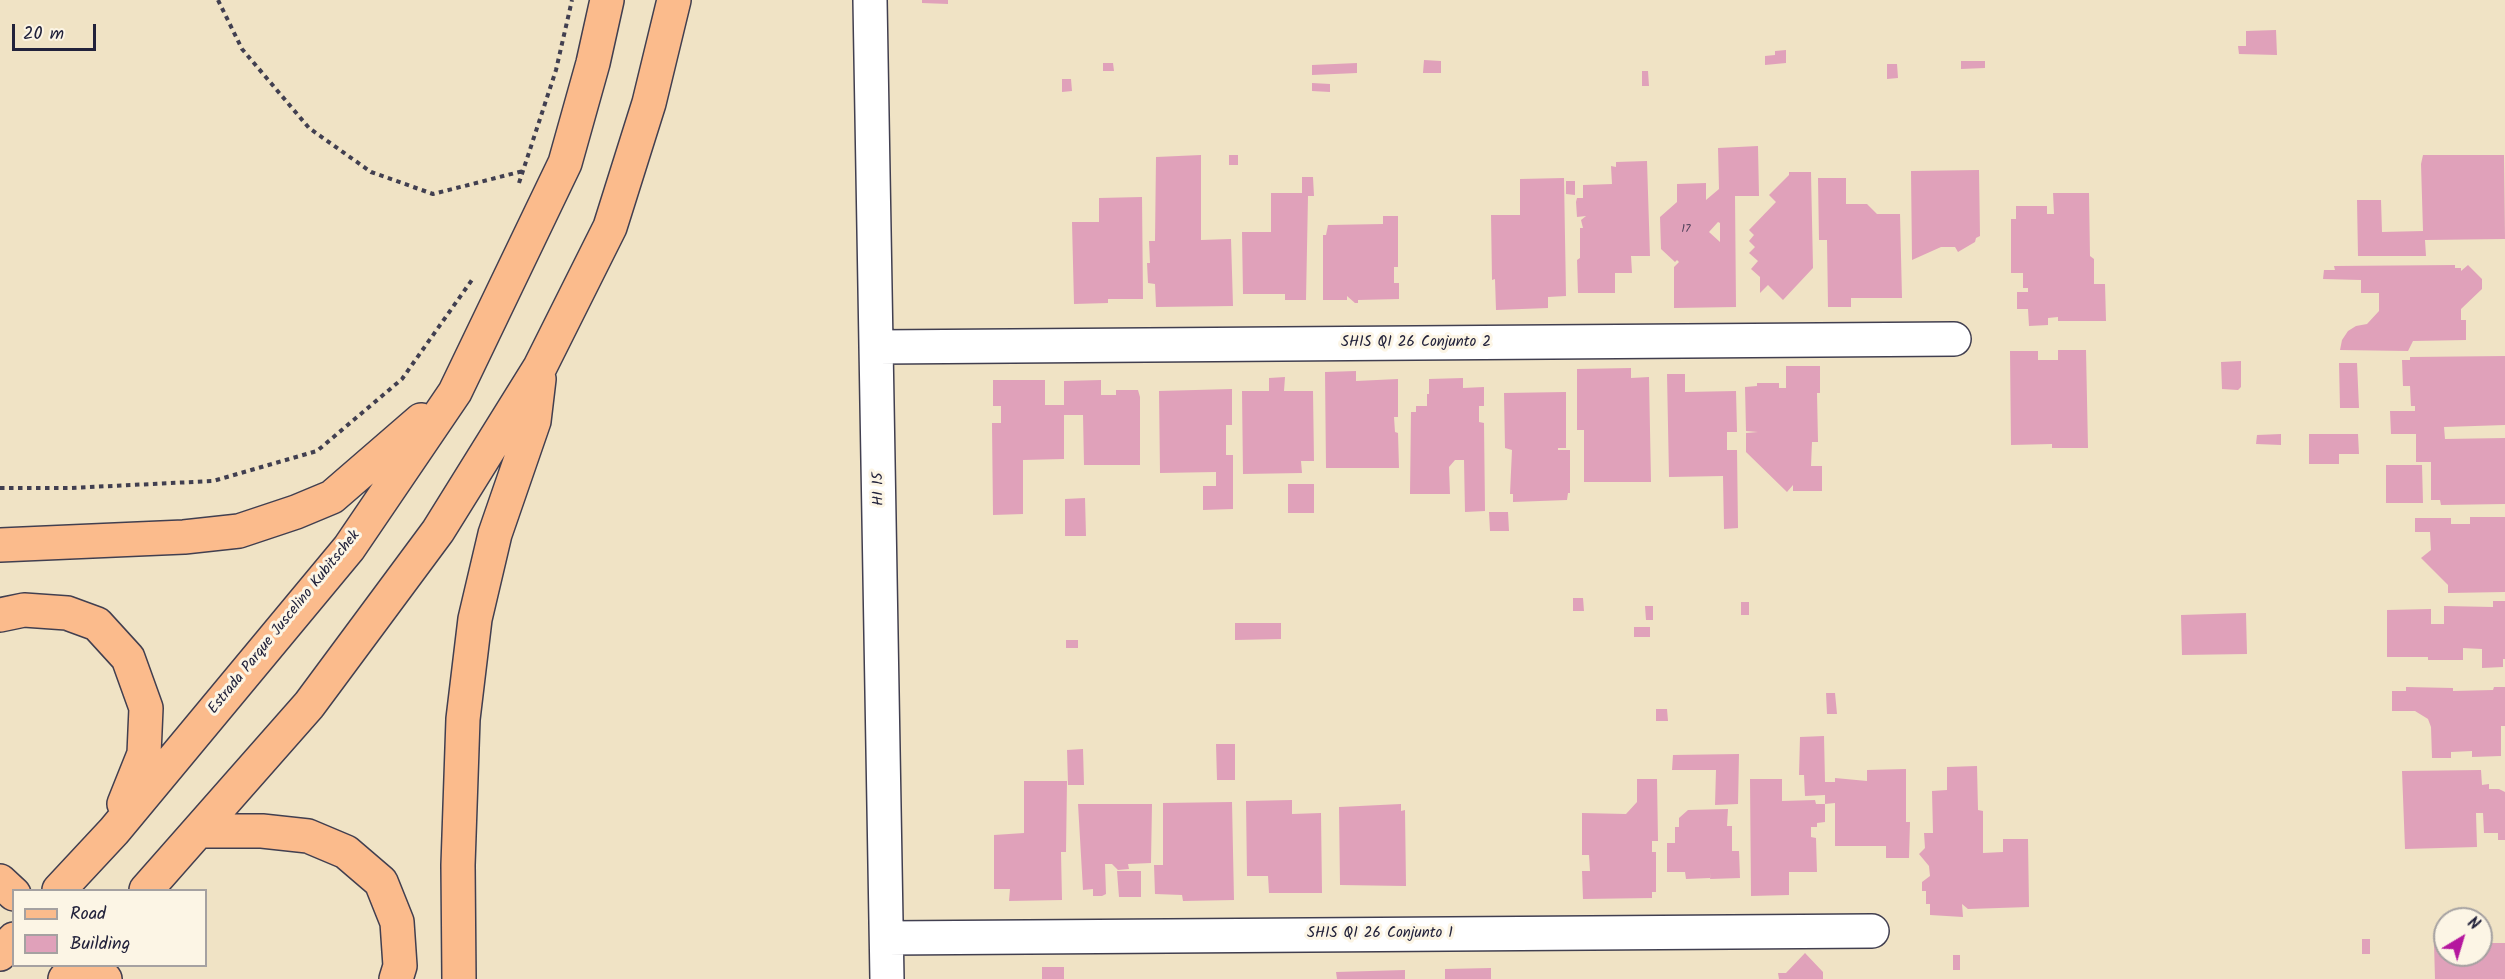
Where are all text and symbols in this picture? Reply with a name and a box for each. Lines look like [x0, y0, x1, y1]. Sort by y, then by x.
scale bar [15, 12, 99, 50]
text: 20 m [23, 20, 64, 49]
house number: 17 [1681, 223, 1691, 237]
street label: SHIS QI 26 Conjunto 2 [1341, 334, 1491, 352]
street label: HI 15 [871, 472, 889, 506]
street label: Estrada Parque Juscelino Kubitschek [205, 528, 365, 718]
legend [12, 889, 207, 967]
text: Road [70, 900, 106, 929]
north arrow [2433, 907, 2493, 967]
text: N [2461, 911, 2485, 937]
street label: SHIS QI 26 Conjunto 1 [1307, 925, 1453, 943]
text: Building [70, 930, 130, 959]

